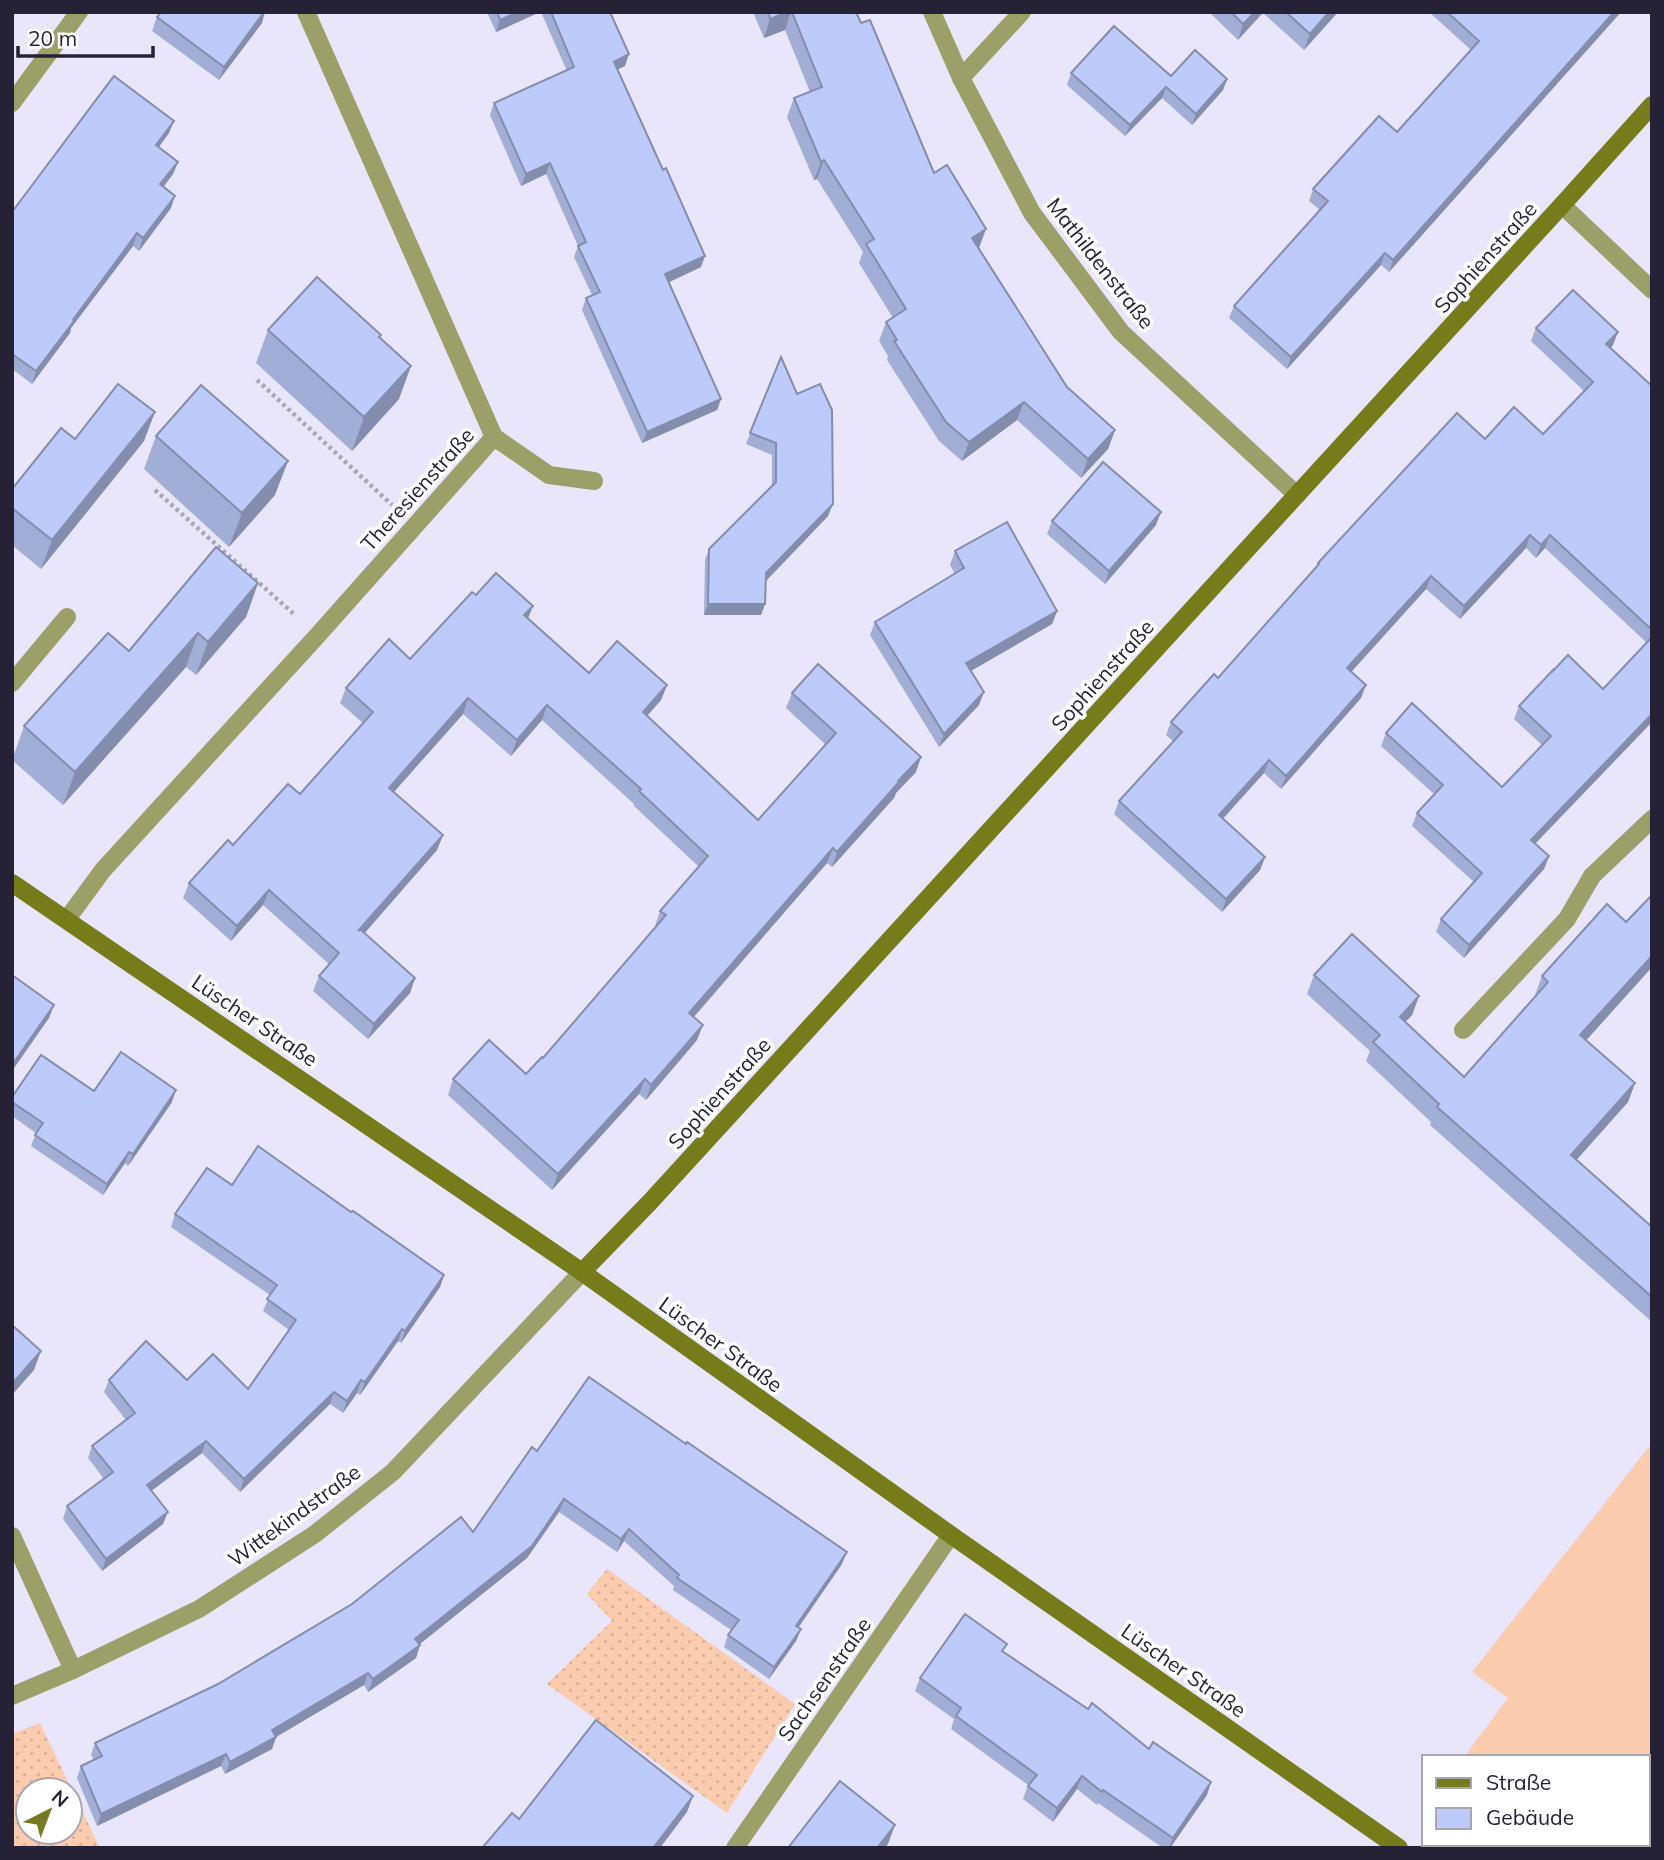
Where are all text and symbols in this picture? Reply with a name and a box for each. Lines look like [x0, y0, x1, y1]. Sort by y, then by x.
scale bar [18, 14, 152, 58]
text: 20 m [28, 25, 77, 51]
street label: Mathildenstraße [1042, 192, 1160, 334]
street label: Sophienstraße [1428, 196, 1542, 318]
street label: Theresienstraße [355, 422, 479, 556]
street label: Sophienstraße [1045, 614, 1159, 736]
street label: Lüscher Straße [187, 968, 323, 1072]
street label: Sophienstraße [662, 1032, 776, 1154]
street label: Lüscher Straße [654, 1291, 788, 1397]
street label: Wittekindstraße [223, 1458, 365, 1572]
street label: Sachsenstraße [772, 1612, 876, 1746]
street label: Lüscher Straße [1117, 1617, 1251, 1723]
legend [1422, 1755, 1650, 1846]
text: Straße [1486, 1769, 1551, 1795]
north arrow [14, 1776, 84, 1846]
text: N [47, 1785, 74, 1812]
text: Gebäude [1486, 1804, 1574, 1830]

